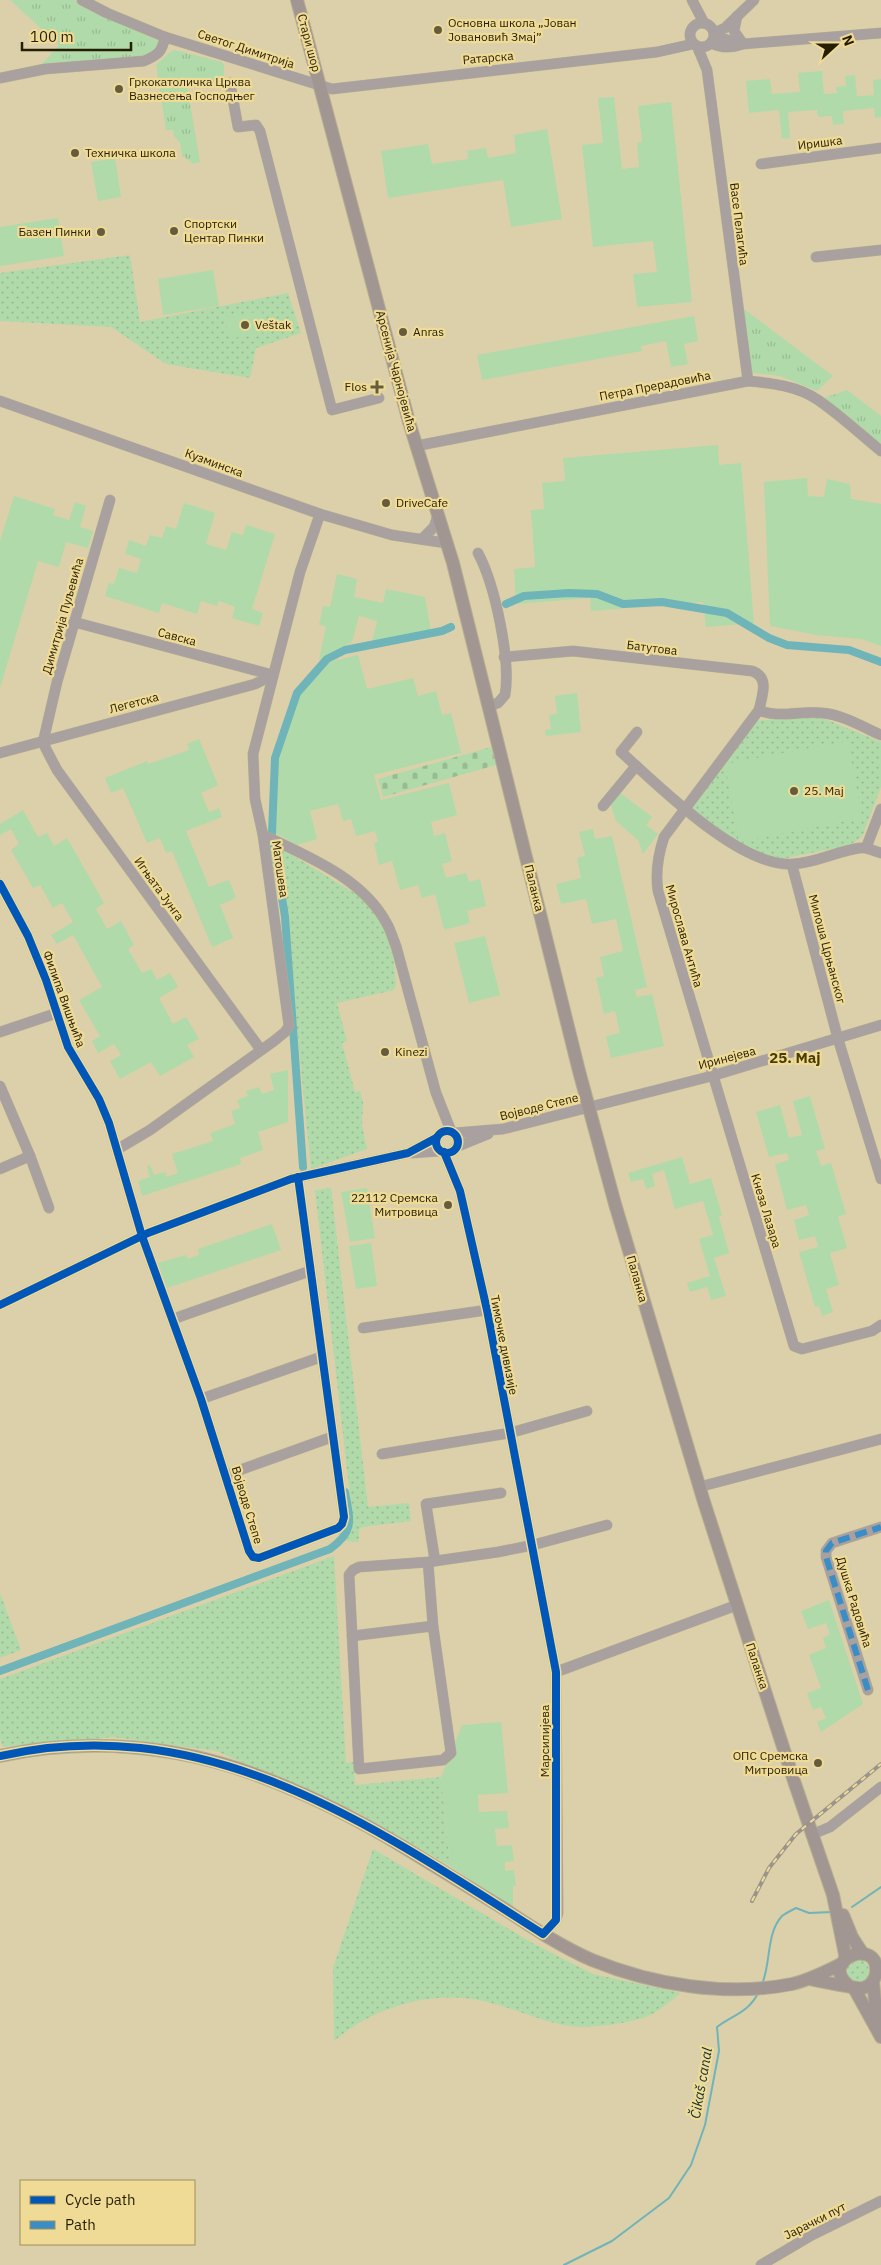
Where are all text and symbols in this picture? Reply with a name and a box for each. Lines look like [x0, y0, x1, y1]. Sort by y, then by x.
street label: Стари шор [295, 12, 324, 74]
place label: Основна школа „Јован Јовановић Змај” [448, 15, 577, 44]
scale bar [22, 20, 131, 52]
north arrow [811, 20, 861, 70]
marker: Основна школа „Јован Јовановић Змај” [432, 24, 444, 36]
street label: Светог Димитрија [196, 26, 297, 71]
text: 100 m [30, 27, 74, 46]
text: N [838, 32, 858, 48]
street label: Ратарска [462, 48, 515, 67]
place label: Гркокатоличка Црква Вазнесења Господњег [129, 74, 255, 103]
marker: Гркокатоличка Црква Вазнесења Господњег [113, 83, 125, 95]
street label: Иришка [797, 132, 844, 153]
place label: Техничка школа [85, 145, 176, 160]
marker: Техничка школа [69, 147, 81, 159]
street label: Васе Пелагића [727, 182, 752, 267]
place label: Спортски Центар Пинки [184, 216, 264, 245]
place label: Базен Пинки [18, 224, 91, 239]
marker: Спортски Центар Пинки [168, 225, 180, 237]
marker: Базен Пинки [95, 226, 107, 238]
street label: Арсенија Чарнојевића [373, 309, 420, 434]
place label: Veštak [255, 317, 292, 332]
marker: Veštak [239, 319, 251, 331]
place label: Anras [413, 324, 444, 339]
marker: Anras [397, 326, 409, 338]
street label: Петра Прерадовића [598, 367, 712, 404]
place label: Flos [344, 379, 367, 394]
marker: Flos [371, 381, 383, 393]
street label: Кузминска [183, 445, 246, 480]
place label: DriveCafe [396, 495, 449, 510]
marker: DriveCafe [380, 497, 392, 509]
street label: Димитрија Пуљевића [39, 555, 86, 676]
street label: Савска [156, 624, 199, 649]
street label: Батутова [626, 637, 679, 658]
street label: Легетска [107, 689, 161, 716]
place label: 25. Maj [804, 783, 844, 798]
marker: 25. Maj [788, 785, 800, 797]
street label: Матошева [269, 839, 292, 899]
street label: Игњата Јунга [131, 854, 188, 924]
street label: Паланка [521, 863, 548, 914]
street label: Мирослава Антића [663, 883, 706, 990]
street label: Милоша Црњанског [806, 893, 849, 1005]
street label: Филипа Вишњића [40, 948, 89, 1050]
street label: Иринејева [697, 1043, 758, 1072]
place label: Kinezi [395, 1044, 428, 1059]
marker: Kinezi [379, 1046, 391, 1058]
district label: 25. Мај [769, 1048, 821, 1067]
street label: Војводе Степе [498, 1089, 580, 1124]
street label: Кнеза Лазара [748, 1172, 785, 1250]
place label: 22112 Сремска Митровица [351, 1190, 439, 1219]
marker: 22112 Сремска Митровица [442, 1199, 454, 1211]
street label: Паланка [624, 1254, 651, 1305]
street label: Тимочке дивизије [487, 1294, 522, 1396]
street label: Војводе Степе [229, 1464, 267, 1546]
street label: Душка Радовића [833, 1554, 876, 1650]
street label: Паланка [743, 1641, 772, 1692]
street label: Марсилијева [537, 1704, 552, 1777]
place label: ОПС Сремска Митровица [733, 1748, 809, 1777]
marker: ОПС Сремска Митровица [812, 1757, 824, 1769]
water label: Čikaš canal [685, 2046, 716, 2120]
legend [20, 2180, 195, 2245]
text: Cycle path [65, 2190, 136, 2209]
street label: Јарачки пут [781, 2198, 848, 2243]
text: Path [65, 2215, 96, 2234]

